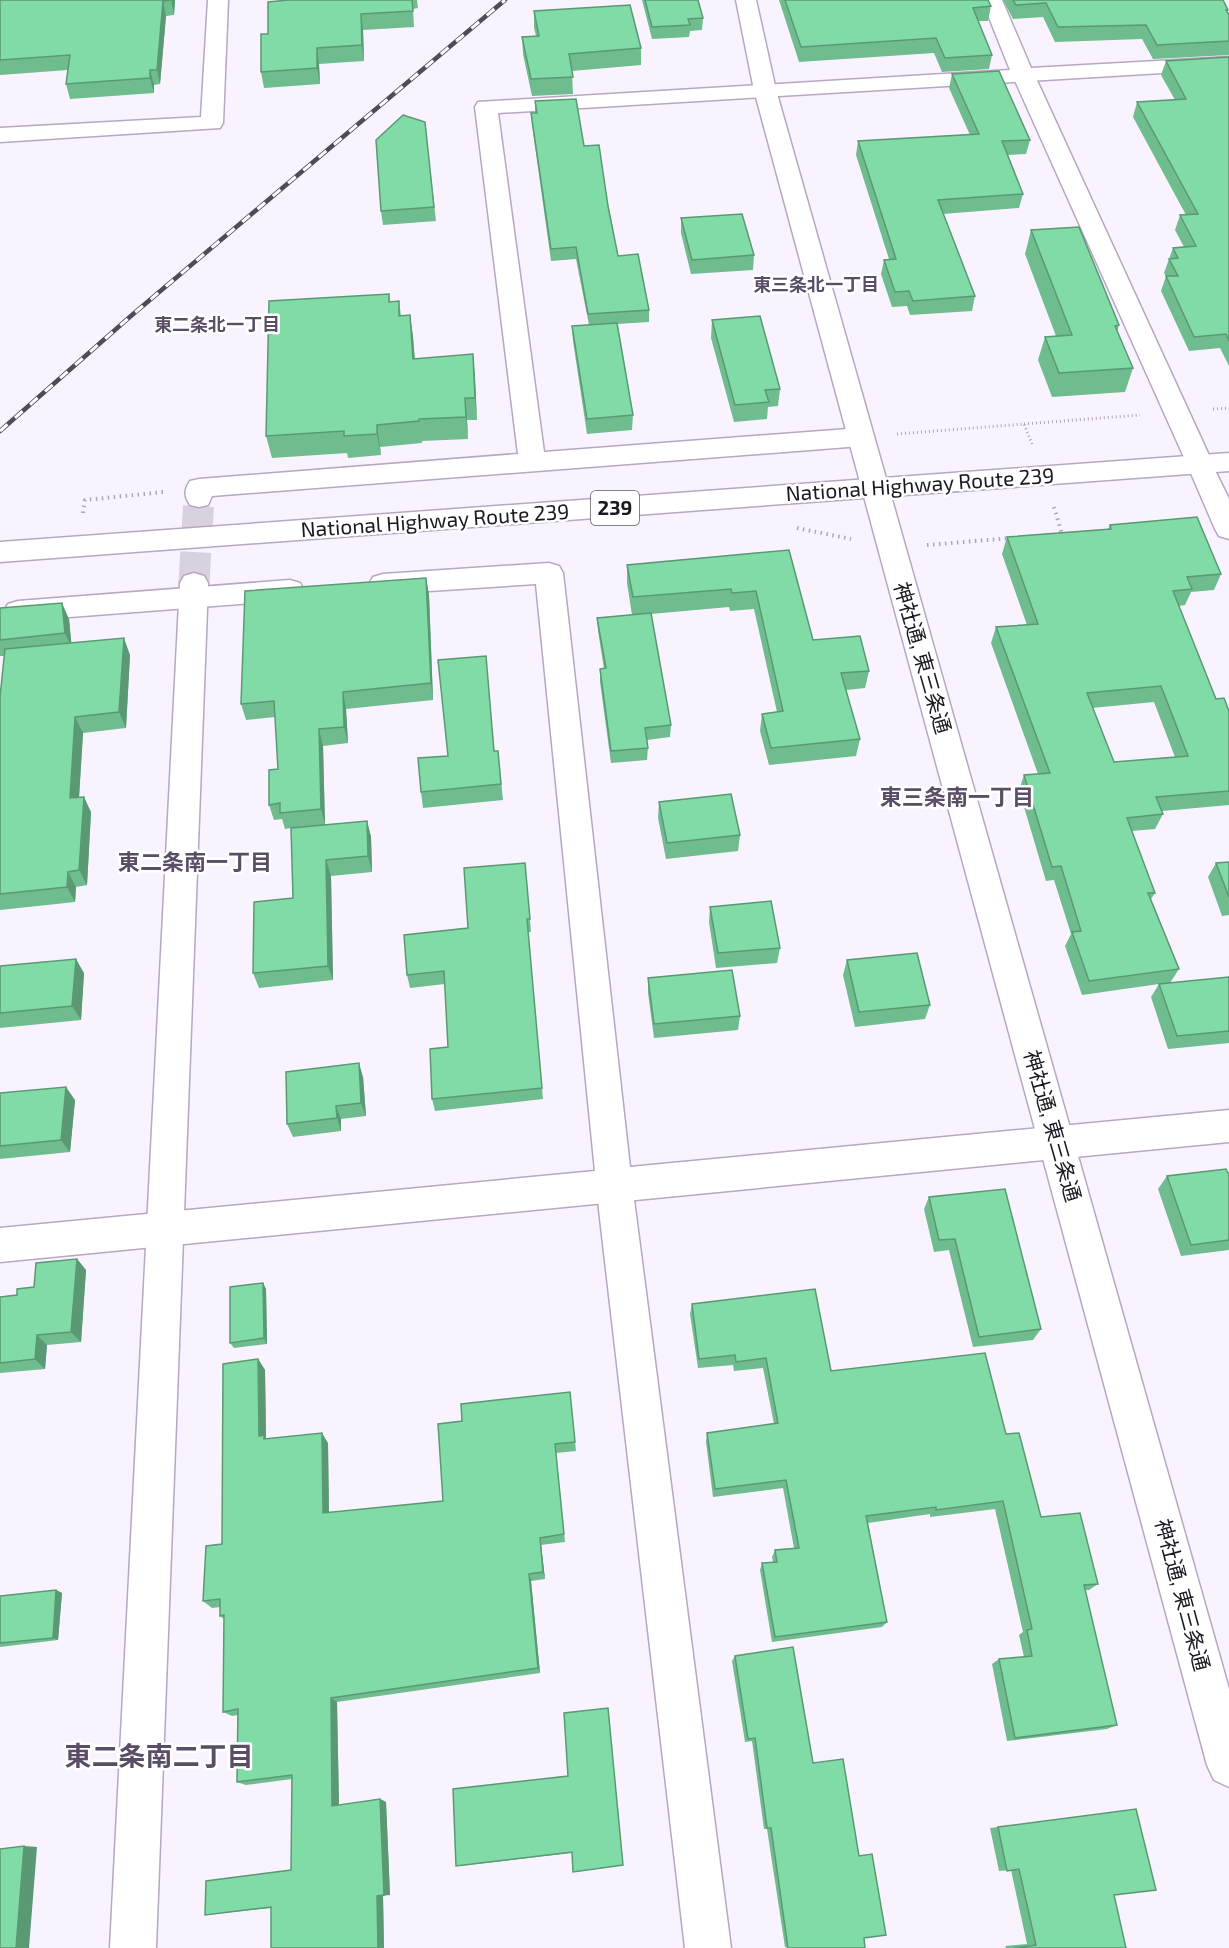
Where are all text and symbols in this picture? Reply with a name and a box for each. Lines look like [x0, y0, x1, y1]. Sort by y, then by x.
district label: 東三条北一丁目 [753, 273, 879, 295]
district label: 東二条北一丁目 [154, 313, 280, 335]
street label: National Highway Route 239 [785, 462, 1055, 505]
road number: 239 [591, 491, 639, 525]
street label: National Highway Route 239 [300, 498, 570, 541]
street label: 神社通, 東三条通 [890, 579, 957, 736]
district label: 東三条南一丁目 [880, 783, 1034, 809]
district label: 東二条南一丁目 [118, 848, 272, 874]
street label: 神社通, 東三条通 [1020, 1047, 1087, 1204]
street label: 神社通, 東三条通 [1151, 1516, 1216, 1673]
district label: 東二条南二丁目 [65, 1739, 254, 1771]

